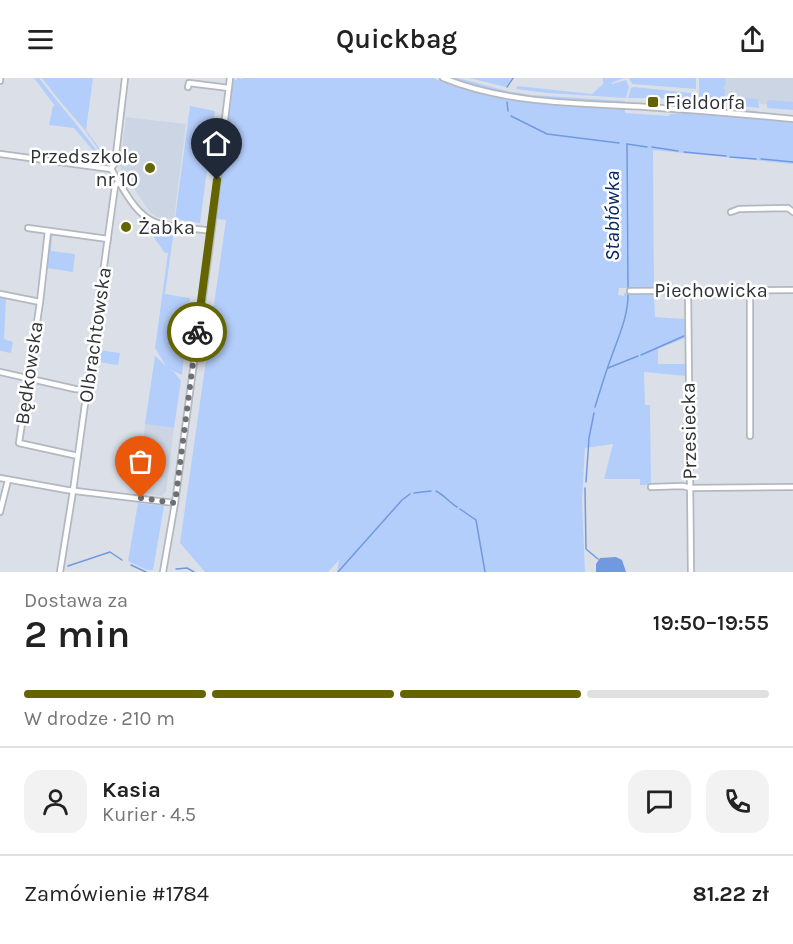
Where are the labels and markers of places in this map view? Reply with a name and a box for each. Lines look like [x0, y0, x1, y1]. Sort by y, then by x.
place label: Fieldorfa [665, 91, 745, 114]
marker: Fieldorfa [646, 95, 660, 109]
pin [191, 118, 242, 180]
place label: Przedszkole nr 10 [30, 145, 138, 191]
marker: Przedszkole nr 10 [143, 161, 157, 175]
place label: Żabka [138, 216, 195, 239]
marker: Żabka [119, 220, 133, 234]
pin [115, 436, 166, 498]

